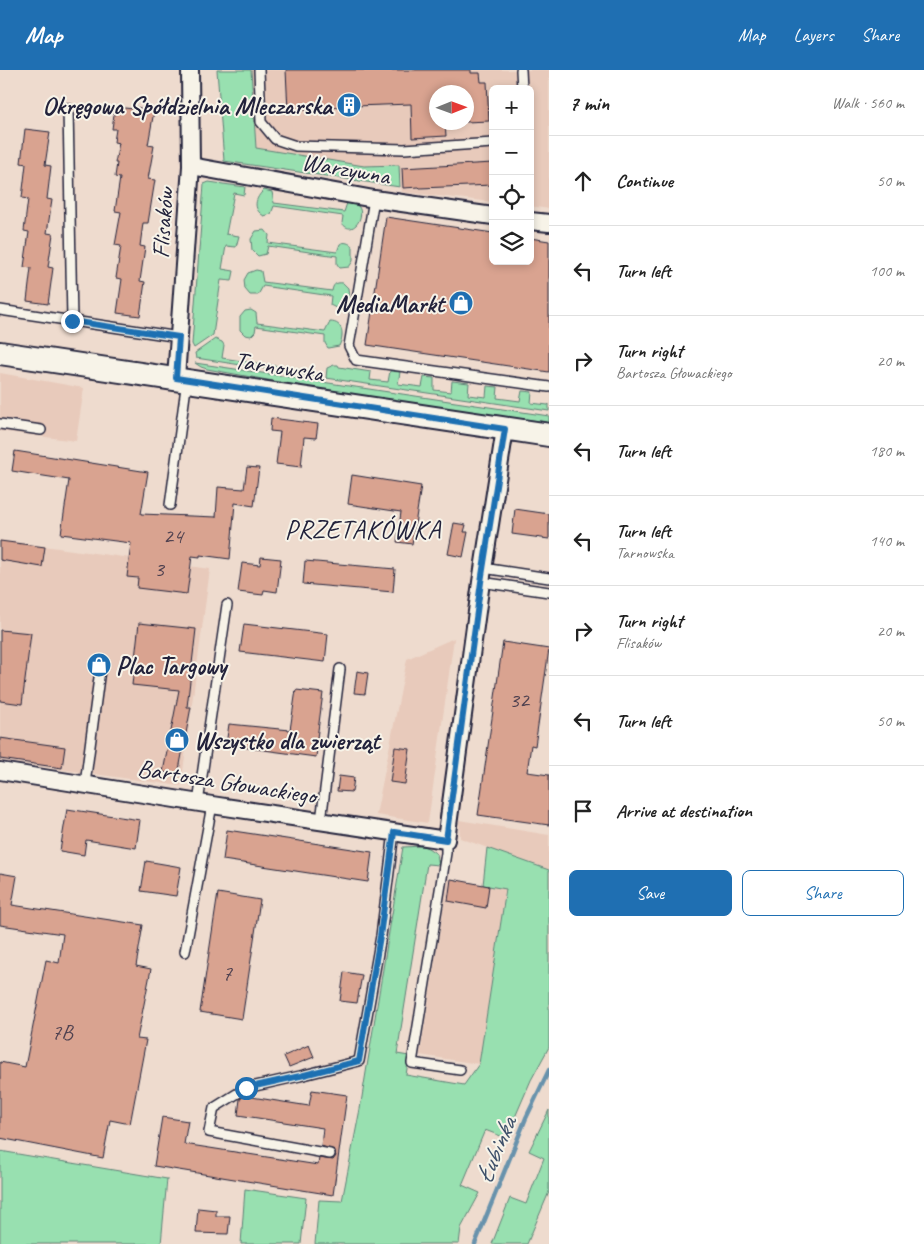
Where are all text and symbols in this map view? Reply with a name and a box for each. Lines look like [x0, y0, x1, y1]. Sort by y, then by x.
text: Map [25, 20, 62, 50]
text: Map [738, 24, 766, 46]
text: Layers [794, 24, 833, 46]
text: Share [861, 24, 899, 46]
north arrow [429, 85, 474, 130]
map controls [489, 85, 534, 265]
button: + [489, 85, 534, 130]
place label: Okręgowa Spółdzielnia Mleczarska [43, 90, 334, 122]
text: 7 min [569, 90, 609, 116]
building icon: Okręgowa Spółdzielnia Mleczarska [336, 92, 362, 118]
text: Walk · 560 m [832, 93, 904, 113]
button: − [489, 130, 534, 175]
street label: Warzywna [299, 146, 394, 193]
icon: ahead [569, 167, 597, 195]
text: Continue [616, 169, 673, 193]
text: 50 m [877, 171, 904, 191]
button: locate [489, 175, 534, 220]
street label: Flisaków [145, 185, 182, 259]
button: layers [489, 220, 534, 265]
icon: left [569, 257, 597, 285]
text: Turn left [616, 259, 671, 283]
text: 100 m [870, 261, 904, 281]
place label: MediaMarkt [336, 288, 447, 320]
shop icon: MediaMarkt [448, 290, 474, 316]
route end [61, 310, 84, 333]
text: Turn right [616, 339, 683, 363]
street label: Tarnowska [232, 344, 329, 390]
icon: right [569, 347, 597, 375]
text: 20 m [877, 351, 904, 371]
text: Bartosza Głowackiego [616, 363, 732, 383]
icon: left [569, 437, 597, 465]
text: Turn left [616, 439, 671, 463]
text: 180 m [870, 441, 904, 461]
district label: PRZETAKÓWKA [285, 513, 442, 546]
text: Turn left [616, 519, 671, 543]
house number: 24 [163, 522, 185, 550]
icon: left [569, 527, 597, 555]
text: 140 m [870, 531, 904, 551]
text: Tarnowska [616, 543, 674, 563]
house number: 3 [154, 555, 166, 583]
text: Turn right [616, 609, 683, 633]
icon: right [569, 617, 597, 645]
text: 20 m [877, 621, 904, 641]
text: Flisaków [616, 633, 661, 653]
place label: Plac Targowy [116, 650, 229, 682]
shop icon: Plac Targowy [86, 652, 112, 678]
house number: 32 [509, 686, 531, 714]
icon: left [569, 707, 597, 735]
text: Turn left [616, 709, 671, 733]
text: 50 m [877, 711, 904, 731]
place label: Wszystko dla zwierząt [194, 725, 382, 757]
shop icon: Wszystko dla zwierząt [164, 727, 190, 753]
street label: Bartosza Głowackiego [135, 752, 322, 812]
icon: arrive [569, 797, 597, 825]
text: Arrive at destination [616, 799, 752, 823]
button: Save [569, 870, 732, 916]
button: Share [742, 870, 904, 916]
house number: 7 [222, 959, 233, 987]
house number: 7B [51, 1018, 74, 1046]
route start [235, 1077, 258, 1100]
water label: Łubinka [467, 1109, 525, 1188]

